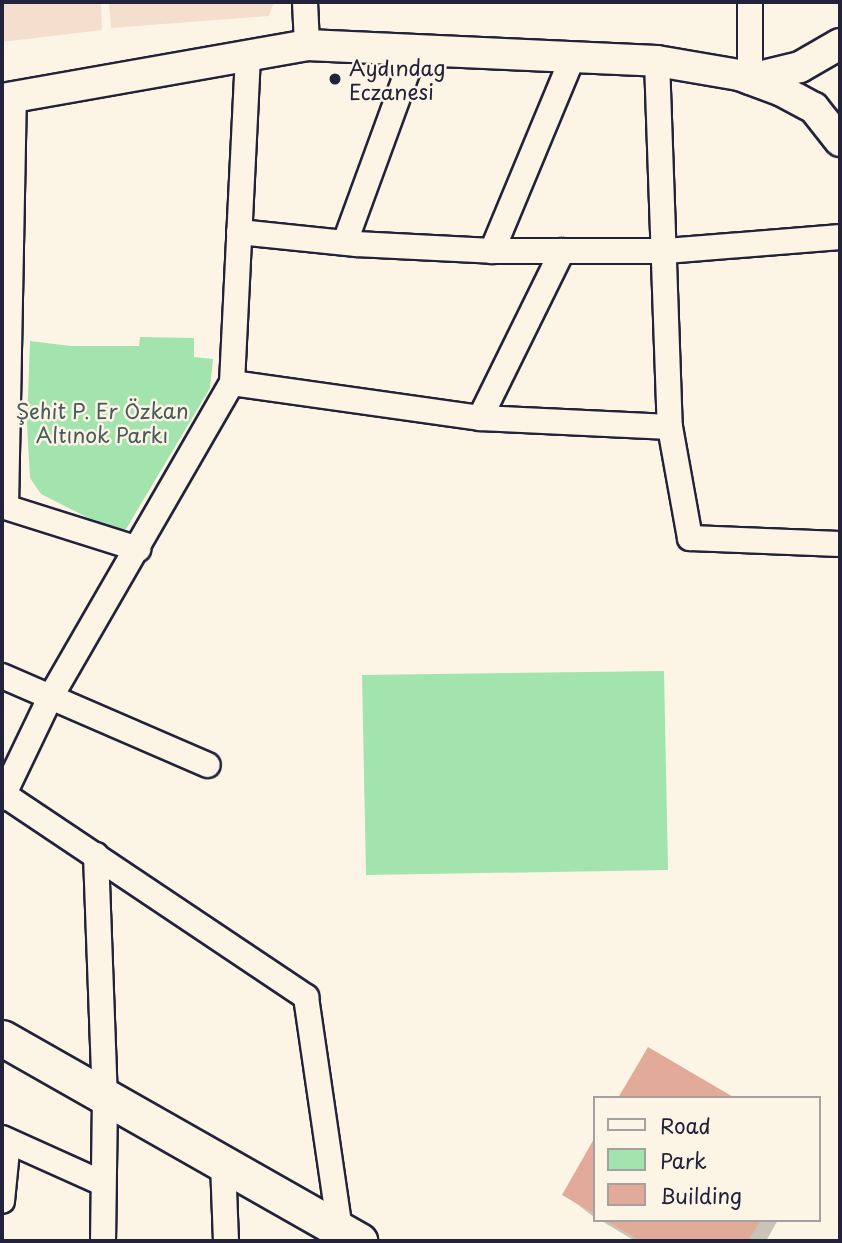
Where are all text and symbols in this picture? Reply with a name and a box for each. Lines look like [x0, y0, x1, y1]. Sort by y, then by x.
place label: Aydındag Eczanesi [349, 54, 446, 104]
marker: Aydındag Eczanesi [327, 71, 343, 87]
park label: Şehit P. Er Özkan Altınok Parkı [14, 397, 190, 447]
legend [594, 1096, 821, 1222]
text: Road [660, 1109, 711, 1141]
text: Park [660, 1144, 707, 1176]
text: Building [660, 1179, 742, 1211]

